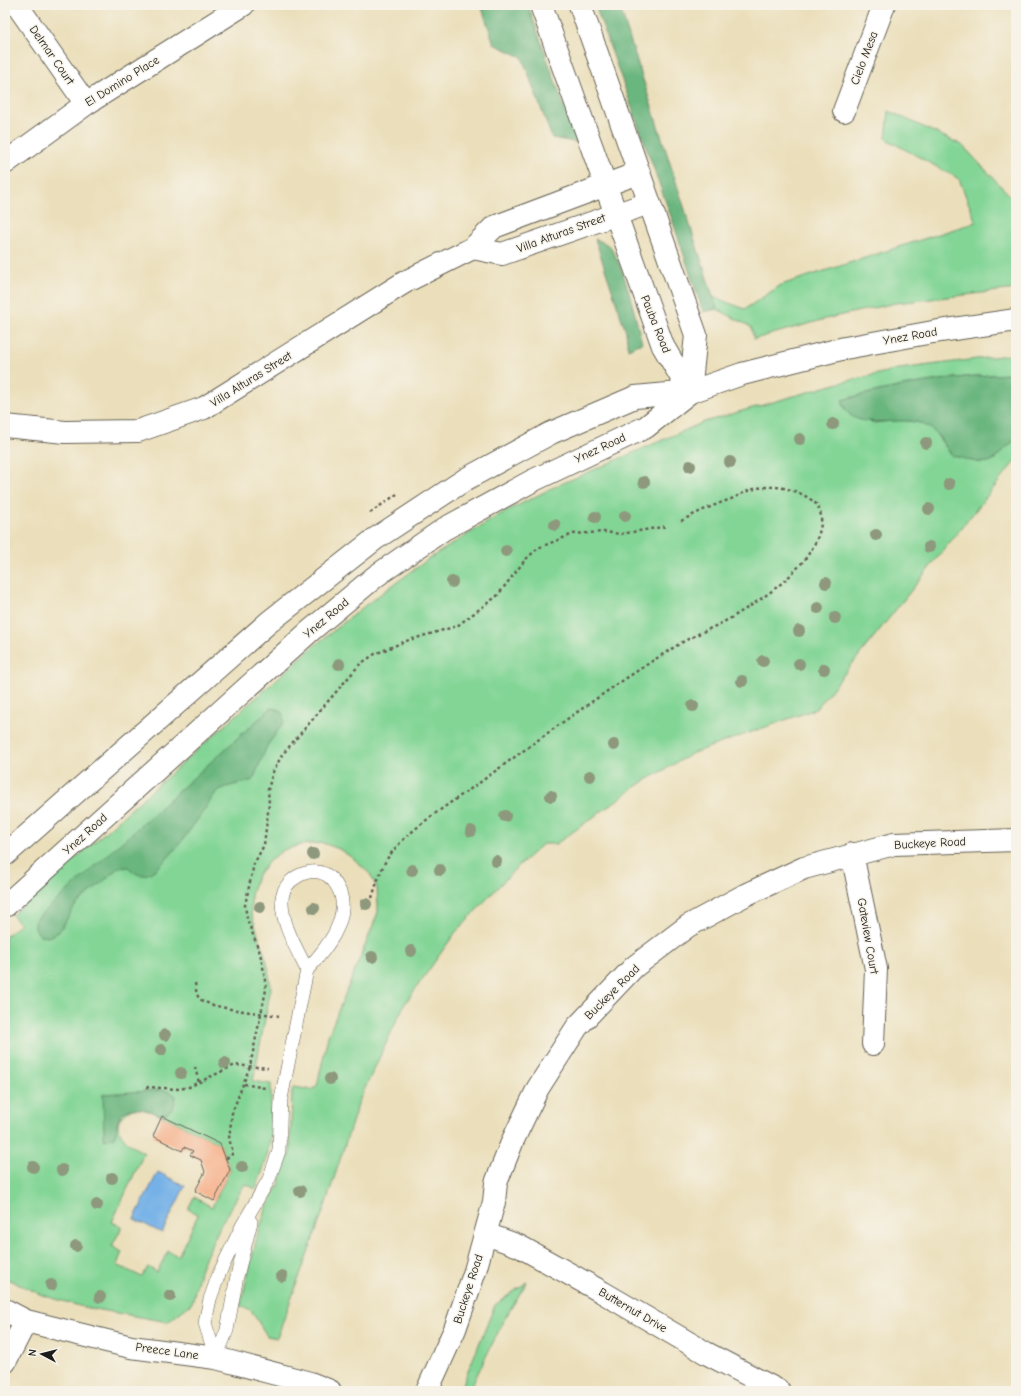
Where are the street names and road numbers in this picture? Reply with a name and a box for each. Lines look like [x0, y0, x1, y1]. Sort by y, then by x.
street label: Delmar Court [26, 23, 78, 88]
street label: Cielo Mesa [847, 29, 881, 87]
street label: El Domino Place [82, 53, 162, 109]
street label: Villa Alturas Street [515, 210, 608, 256]
street label: Pauba Road [638, 293, 674, 355]
street label: Ynez Road [882, 324, 938, 348]
street label: Villa Alturas Street [208, 348, 295, 410]
street label: Ynez Road [572, 430, 628, 466]
street label: Ynez Road [300, 595, 352, 641]
street label: Ynez Road [60, 810, 110, 858]
street label: Buckeye Road [894, 834, 966, 852]
street label: Gateview Court [854, 897, 882, 976]
street label: Buckeye Road [582, 962, 642, 1022]
street label: Buckeye Road [450, 1253, 486, 1325]
street label: Butternut Drive [596, 1285, 670, 1335]
street label: Preece Lane [134, 1340, 200, 1362]

